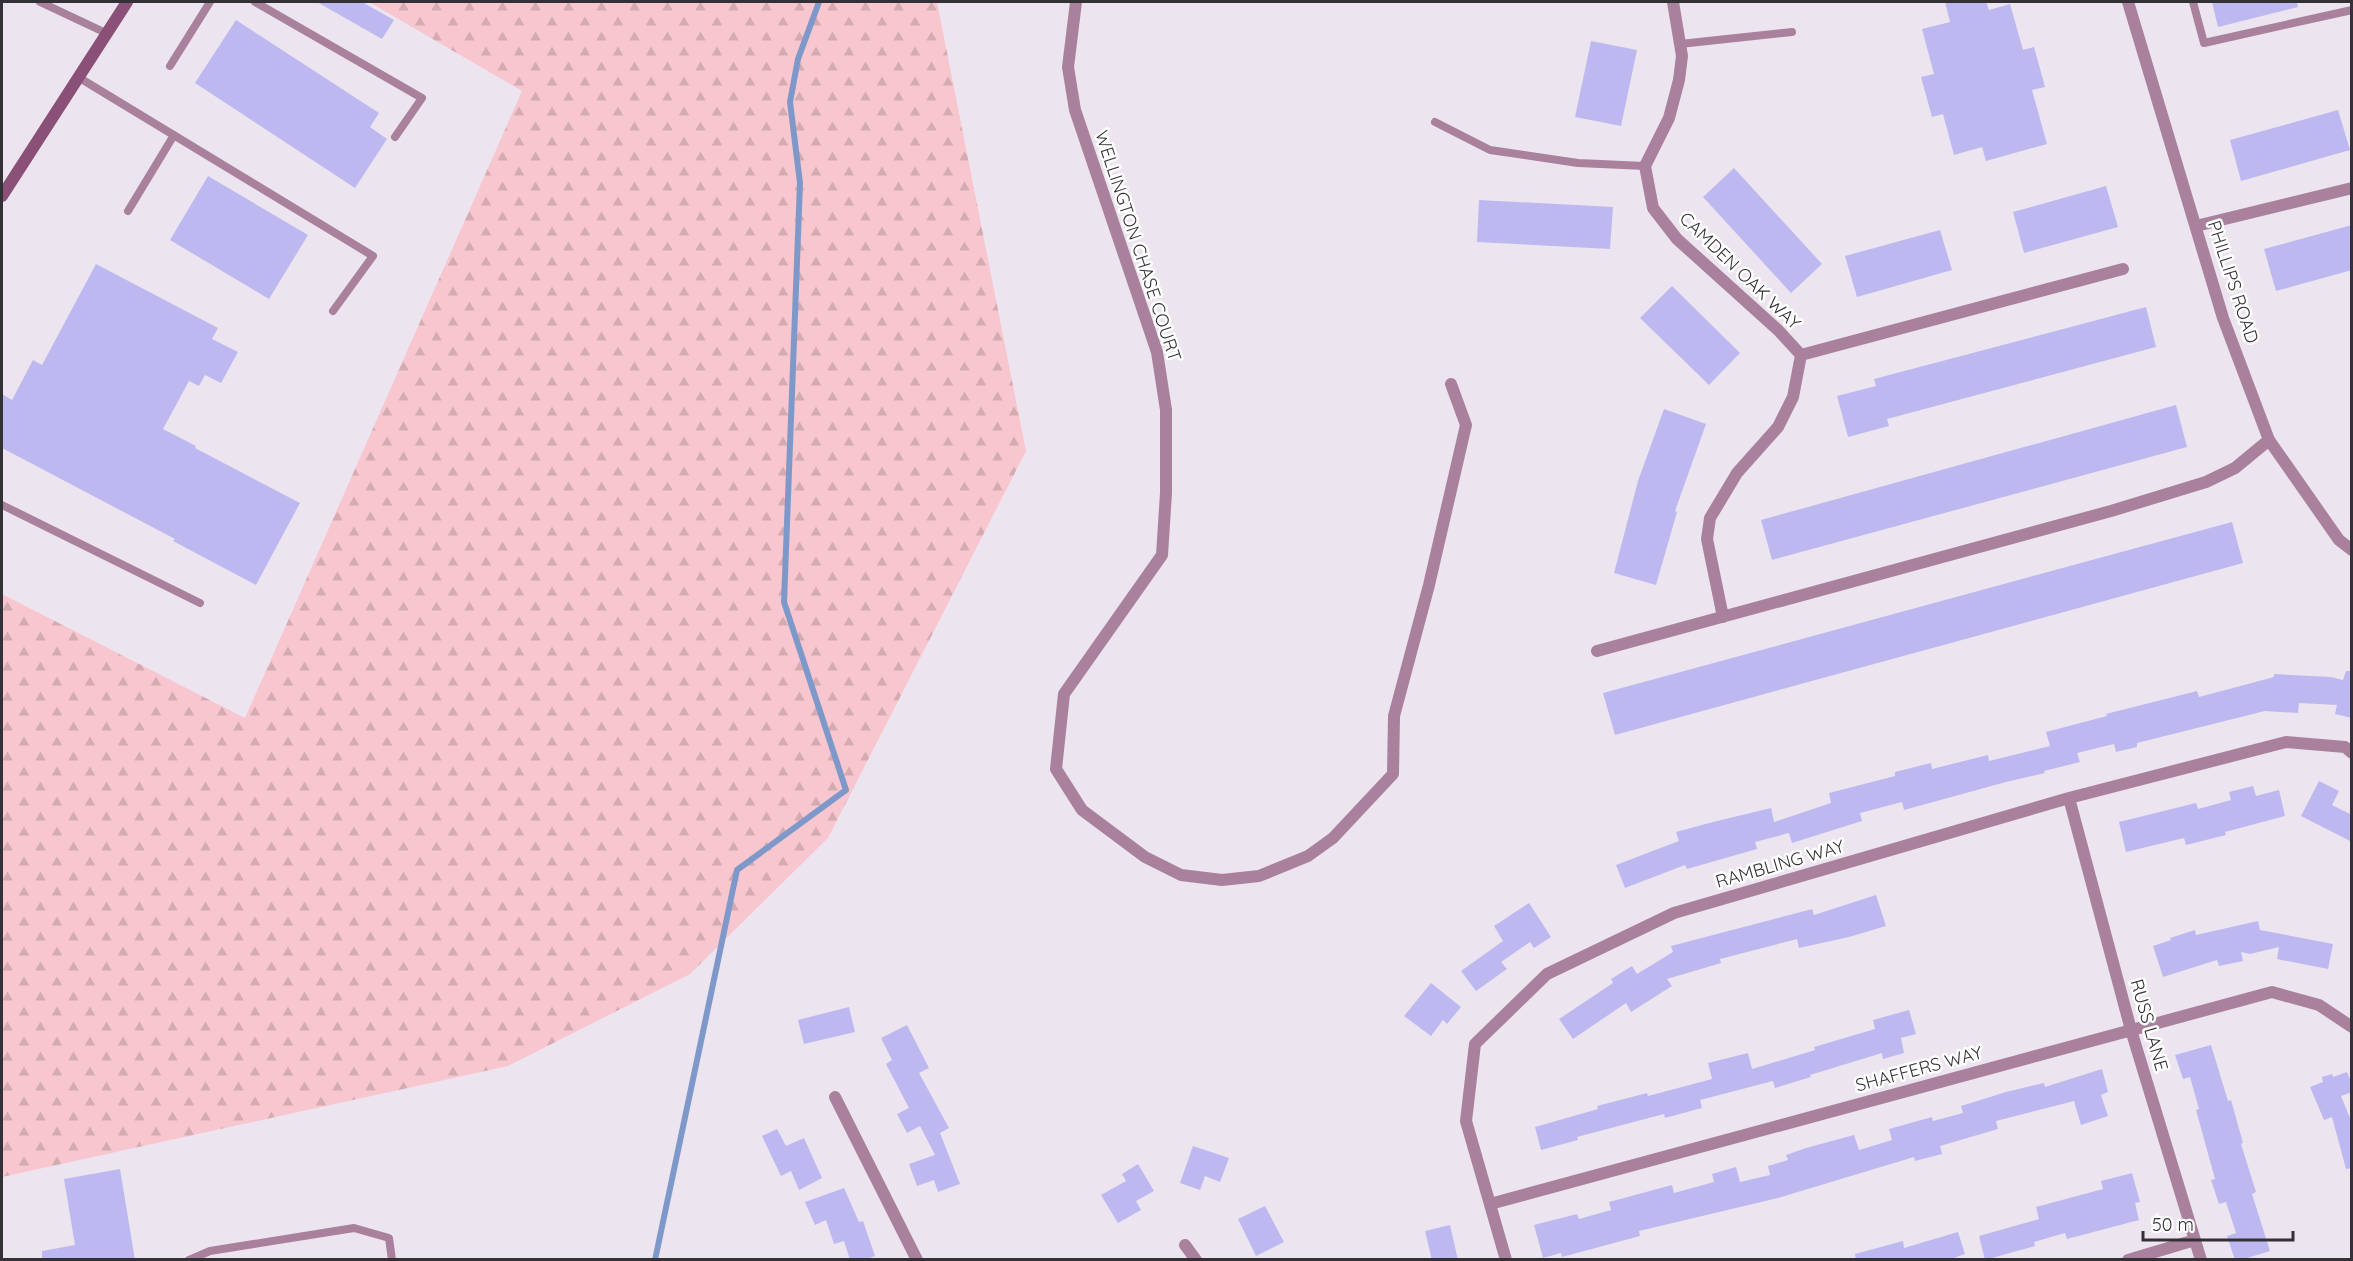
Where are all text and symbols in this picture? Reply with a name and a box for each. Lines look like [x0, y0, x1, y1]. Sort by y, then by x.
street label: WELLINGTON CHASE COURT [1090, 127, 1187, 364]
street label: CAMDEN OAK WAY [1675, 207, 1806, 334]
street label: PHILLIPS ROAD [2203, 218, 2264, 346]
street label: RAMBLING WAY [1713, 834, 1847, 893]
street label: RUSS LANE [2125, 976, 2174, 1073]
street label: SHAFFERS WAY [1853, 1041, 1985, 1096]
scale bar [2143, 1204, 2293, 1242]
text: 50 m [2152, 1213, 2194, 1236]

